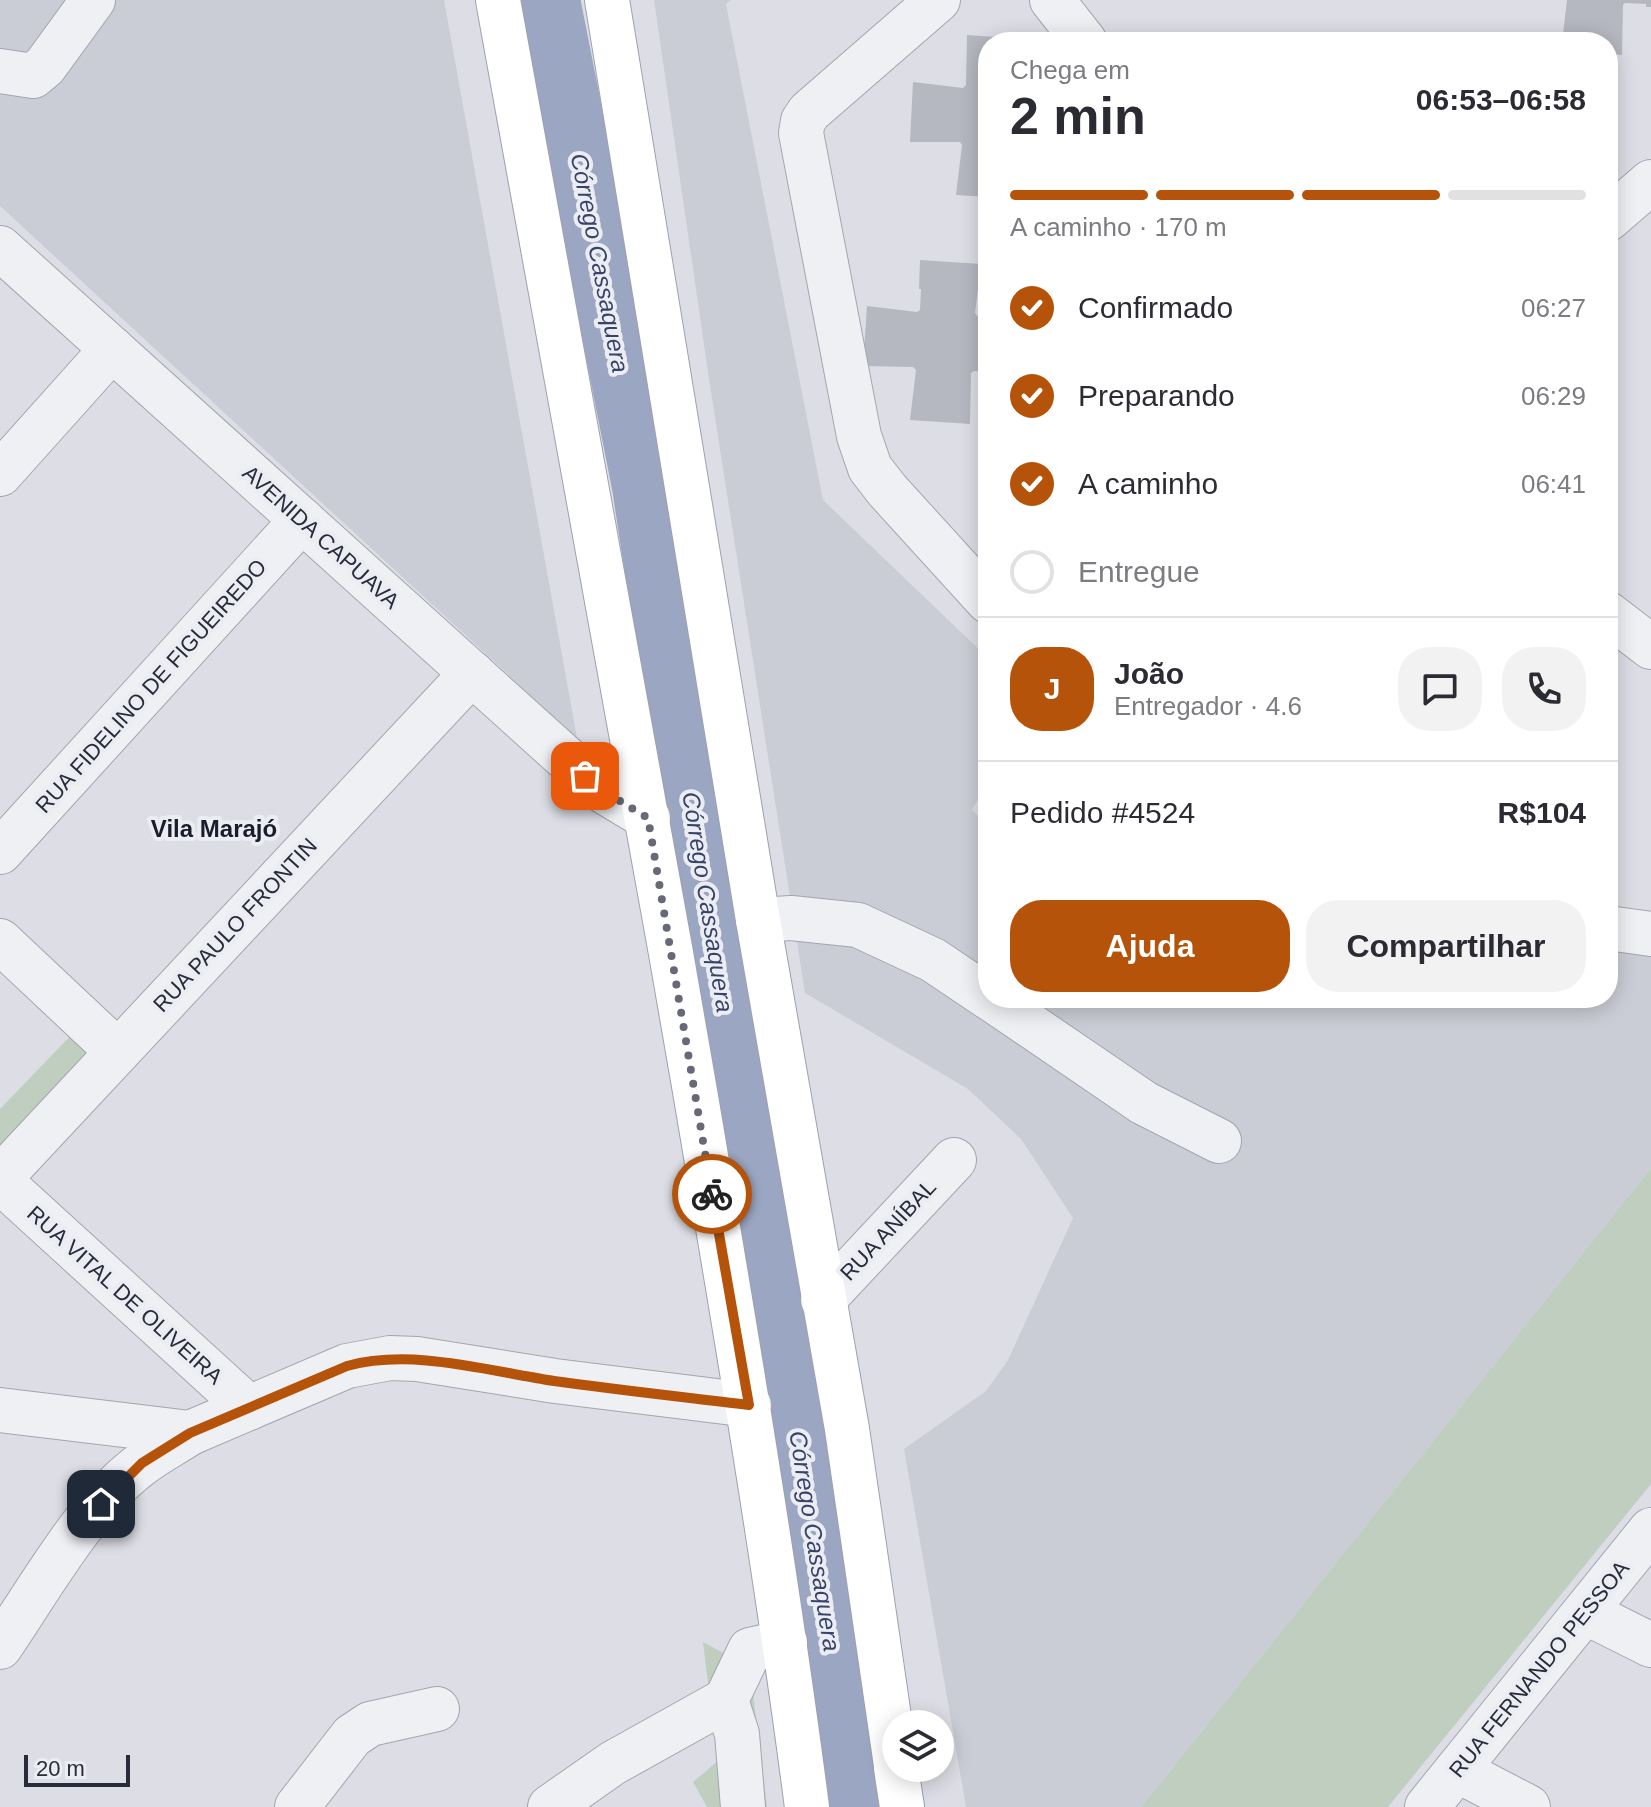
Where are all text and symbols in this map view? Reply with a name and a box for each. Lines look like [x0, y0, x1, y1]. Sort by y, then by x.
text: Chega em [1010, 55, 1130, 85]
text: 06:53–06:58 [1416, 83, 1586, 116]
text: 2 min [1010, 87, 1146, 145]
water label: Córrego Cassaquera [565, 151, 635, 375]
text: A caminho · 170 m [1010, 212, 1227, 242]
icon: check [1010, 286, 1054, 330]
text: Confirmado [1078, 291, 1233, 324]
text: 06:27 [1521, 293, 1586, 323]
icon: check [1010, 374, 1054, 418]
text: Preparando [1078, 379, 1235, 412]
text: 06:29 [1521, 381, 1586, 411]
street label: AVENIDA CAPUAVA [238, 460, 405, 614]
icon: check [1010, 462, 1054, 506]
text: A caminho [1078, 467, 1218, 500]
text: 06:41 [1521, 469, 1586, 499]
street label: RUA FIDELINO DE FIGUEIREDO [30, 554, 272, 818]
text: Entregue [1078, 555, 1200, 588]
button: chat [1398, 647, 1482, 731]
button: phone [1502, 647, 1586, 731]
text: João [1114, 657, 1184, 690]
text: J [1044, 672, 1060, 705]
text: Entregador · 4.6 [1114, 691, 1302, 721]
pin [551, 742, 619, 810]
icon: bag [563, 754, 607, 798]
water label: Córrego Cassaquera [677, 790, 739, 1014]
text: Pedido #4524 [1010, 796, 1195, 829]
text: R$104 [1498, 796, 1586, 829]
district label: Vila Marajó [151, 815, 277, 842]
street label: RUA PAULO FRONTIN [148, 833, 322, 1017]
button: Ajuda [1010, 900, 1290, 992]
button: Compartilhar [1306, 900, 1586, 992]
courier [672, 1154, 752, 1234]
icon: bike [690, 1172, 734, 1216]
street label: RUA ANÍBAL [835, 1175, 941, 1285]
street label: RUA VITAL DE OLIVEIRA [22, 1201, 228, 1390]
water label: Córrego Cassaquera [784, 1429, 846, 1653]
pin [67, 1470, 135, 1538]
icon: home [79, 1482, 123, 1526]
street label: RUA FERNANDO PESSOA [1444, 1555, 1634, 1782]
map controls [882, 1710, 954, 1782]
button: layers [882, 1710, 954, 1782]
scale bar [24, 1751, 130, 1787]
text: 20 m [36, 1756, 85, 1781]

